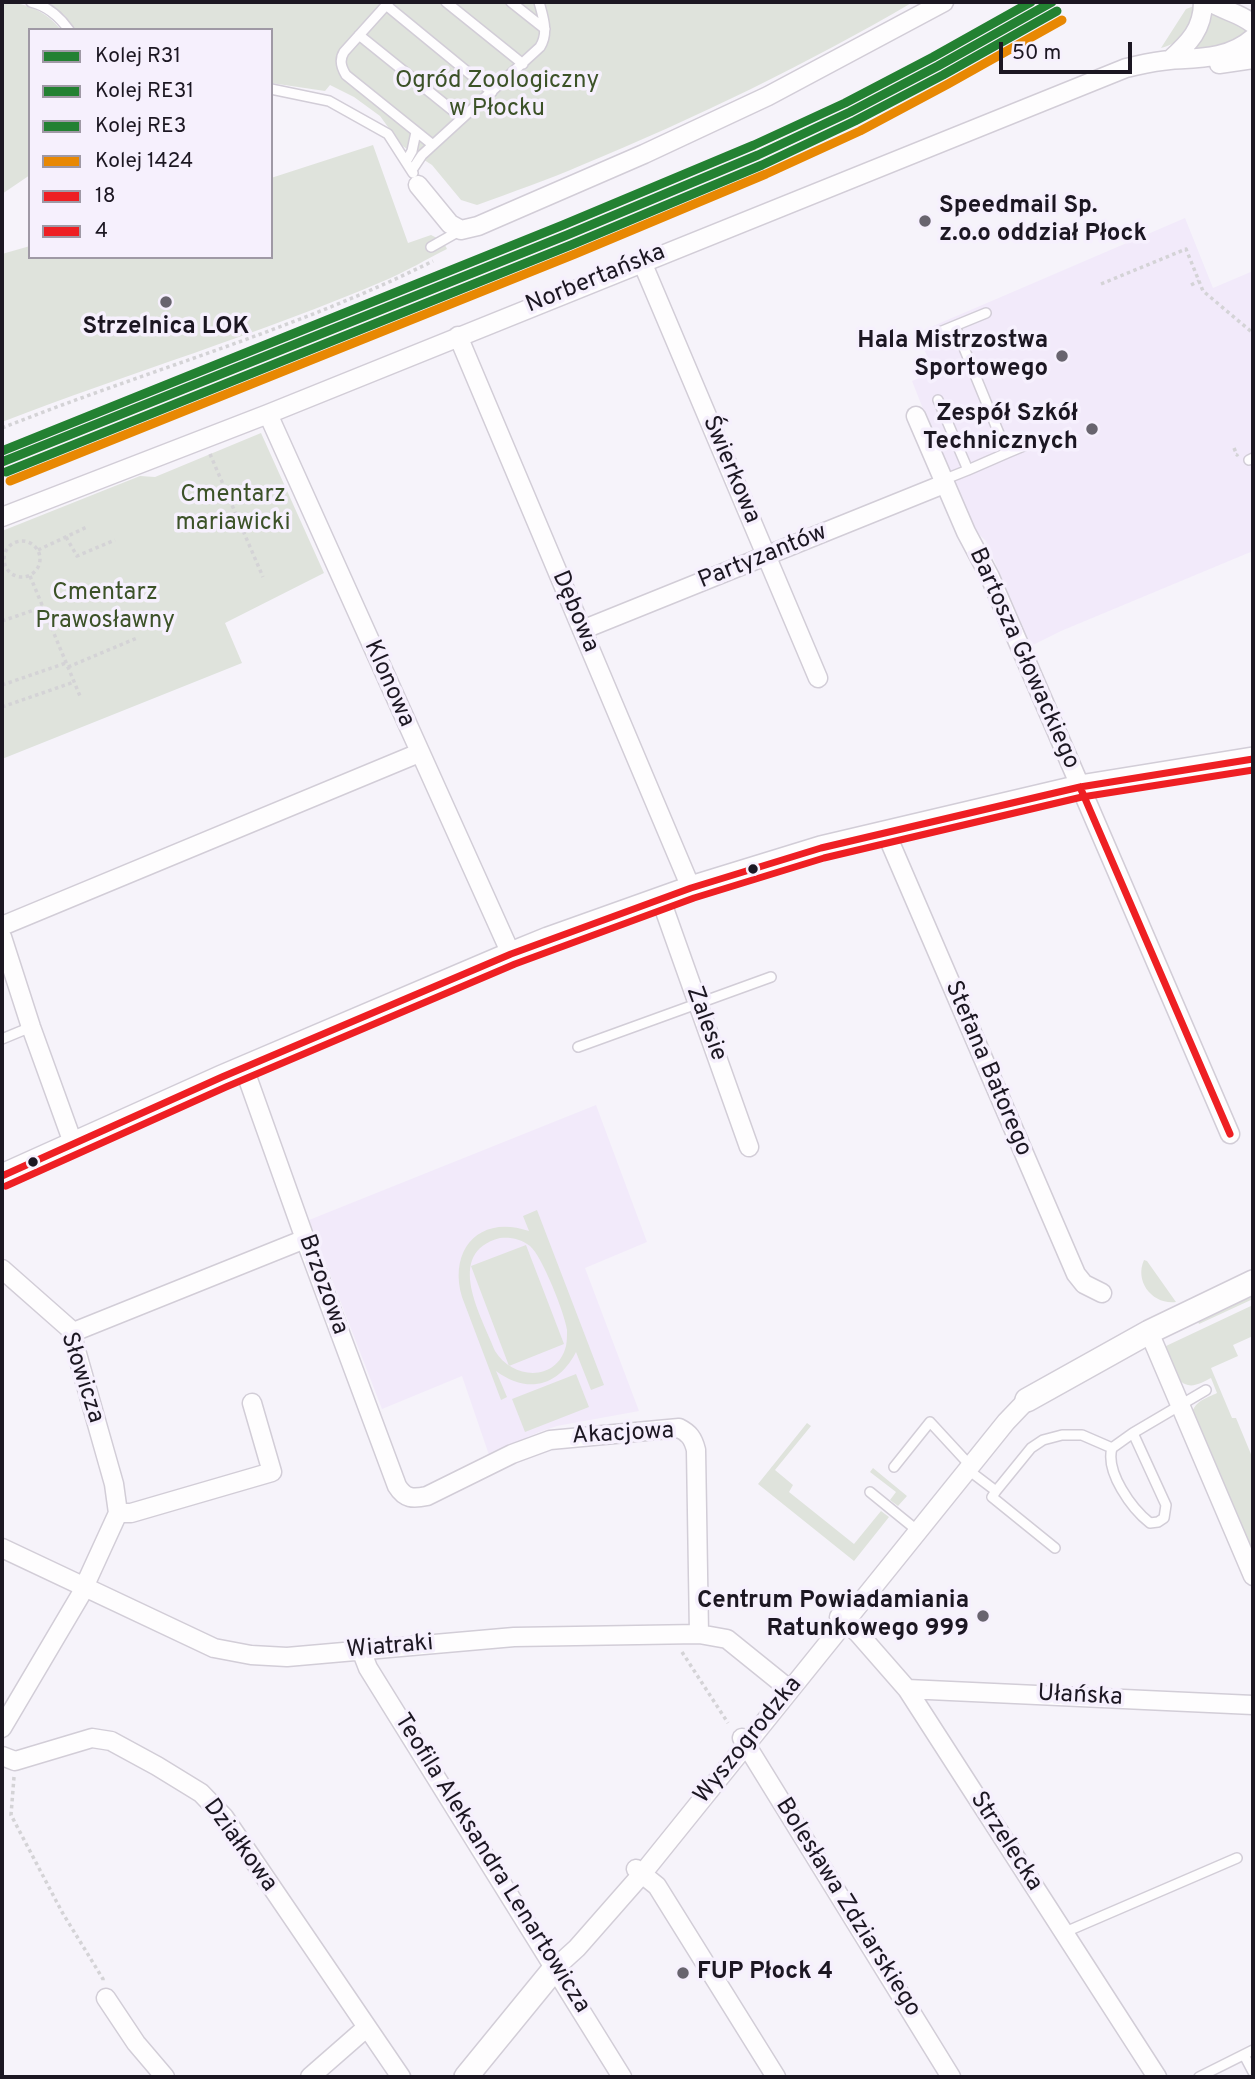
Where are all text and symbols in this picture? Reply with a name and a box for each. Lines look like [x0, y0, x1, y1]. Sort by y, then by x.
legend [28, 28, 273, 259]
scale bar [1003, 28, 1136, 72]
text: 50 m [1012, 40, 1061, 67]
text: Kolej R31 [95, 43, 181, 70]
park label: Ogród Zoologiczny w Płocku [395, 68, 599, 124]
text: Kolej RE31 [95, 78, 194, 105]
text: Kolej RE3 [95, 113, 186, 140]
text: Kolej 1424 [95, 148, 193, 175]
text: 18 [95, 183, 116, 210]
place label: Speedmail Sp. z.o.o oddział Płock [939, 193, 1147, 249]
marker: Speedmail Sp. z.o.o oddział Płock [917, 213, 933, 229]
text: 4 [95, 218, 108, 245]
street label: Norbertańska [522, 239, 670, 321]
marker: Strzelnica LOK [158, 294, 174, 310]
place label: Strzelnica LOK [83, 314, 249, 342]
place label: Hala Mistrzostwa Sportowego [857, 328, 1048, 384]
marker: Hala Mistrzostwa Sportowego [1054, 348, 1070, 364]
place label: Zespół Szkół Technicznych [923, 401, 1078, 457]
street label: Świerkowa [694, 412, 766, 528]
marker: Zespół Szkół Technicznych [1084, 421, 1100, 437]
park label: Cmentarz mariawicki [175, 482, 291, 538]
street label: Partyzantów [695, 519, 831, 597]
street label: Bartosza Głowackiego [961, 544, 1085, 774]
street label: Dębowa [544, 567, 604, 657]
park label: Cmentarz Prawosławny [35, 580, 175, 636]
street label: Klonowa [356, 636, 420, 732]
unlabelled marker [746, 862, 760, 876]
street label: Stefana Batorego [937, 977, 1037, 1161]
street label: Zalesie [678, 983, 732, 1065]
unlabelled marker [26, 1155, 40, 1169]
street label: Brzozowa [291, 1231, 353, 1339]
street label: Słowicza [53, 1329, 109, 1427]
street label: Akacjowa [571, 1418, 675, 1452]
place label: Centrum Powiadamiania Ratunkowego 999 [697, 1588, 969, 1644]
marker: Centrum Powiadamiania Ratunkowego 999 [975, 1608, 991, 1624]
street label: Wiatraki [345, 1630, 435, 1666]
street label: Wyszogrodzka [689, 1672, 809, 1810]
street label: Ułańska [1037, 1680, 1123, 1714]
street label: Teofila Aleksandra Lenartowicza [387, 1709, 595, 2019]
street label: Strzelecka [962, 1787, 1048, 1897]
street label: Bolesława Zdziarskiego [768, 1793, 926, 2023]
street label: Działkowa [196, 1794, 282, 1898]
place label: FUP Płock 4 [697, 1959, 833, 1987]
marker: FUP Płock 4 [675, 1965, 691, 1981]

